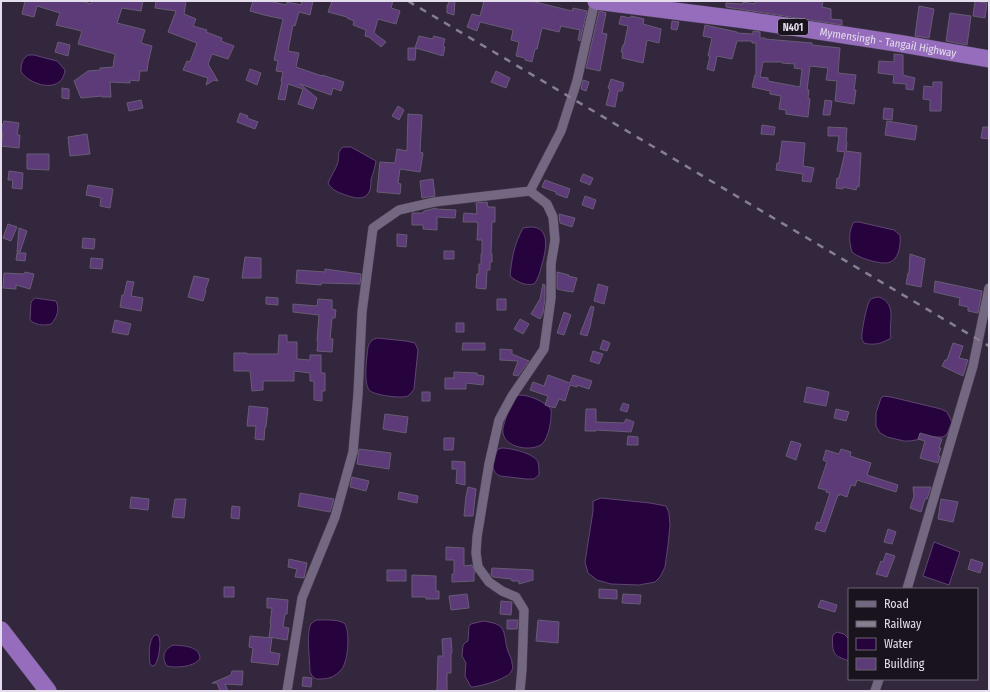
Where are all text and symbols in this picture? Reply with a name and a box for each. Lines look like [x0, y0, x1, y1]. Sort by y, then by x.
road number: N401 [778, 19, 808, 35]
street label: Mymensingh - Tangail Highway [819, 25, 957, 60]
legend [848, 588, 978, 680]
text: Road [884, 597, 909, 611]
text: Railway [884, 617, 922, 631]
text: Water [884, 637, 913, 651]
text: Building [884, 657, 925, 671]

